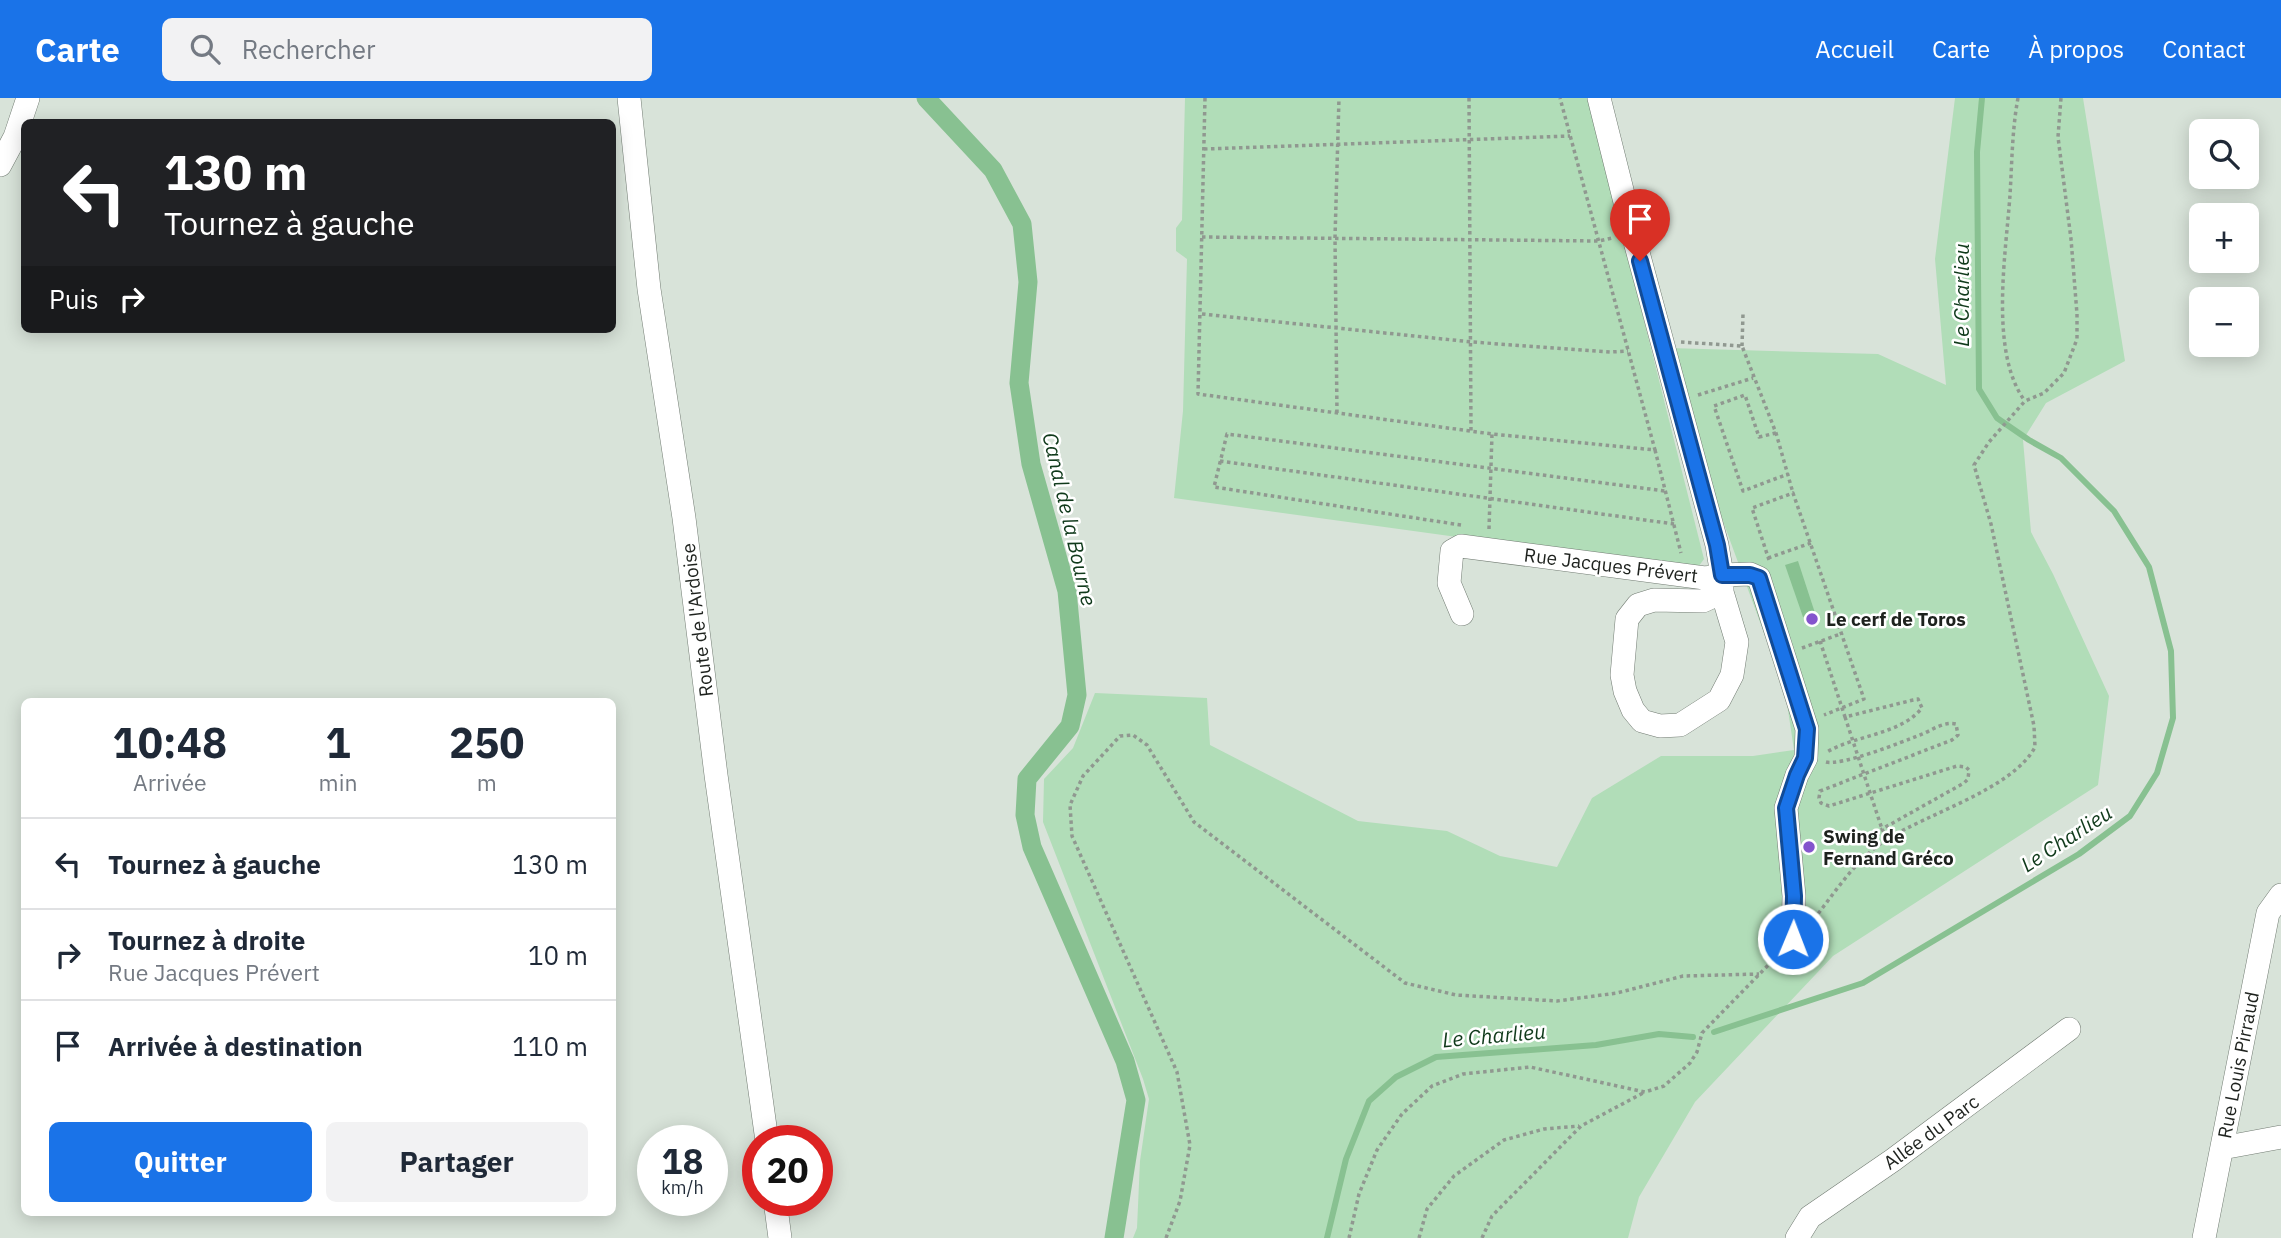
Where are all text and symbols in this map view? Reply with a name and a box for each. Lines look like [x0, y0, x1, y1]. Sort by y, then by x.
search box [162, 18, 652, 81]
text: Carte [35, 28, 120, 71]
icon: search [186, 30, 224, 68]
text: Rechercher [242, 32, 376, 66]
text: Accueil [1815, 33, 1894, 65]
text: Carte [1932, 33, 1990, 65]
text: À propos [2028, 33, 2124, 65]
text: Contact [2162, 33, 2246, 65]
map controls [2189, 119, 2259, 357]
button: search [2189, 119, 2259, 189]
text: 130 m [164, 140, 308, 203]
icon: left [49, 147, 140, 238]
pin [1610, 189, 1670, 261]
icon: arrive [1621, 200, 1659, 238]
text: Tournez à gauche [164, 202, 415, 244]
button: + [2189, 203, 2259, 273]
water label: Le Charlieu [1947, 243, 1975, 347]
icon: right [113, 280, 151, 318]
text: Puis [49, 282, 99, 316]
button: − [2189, 287, 2259, 357]
water label: Canal de la Bourne [1036, 430, 1104, 608]
street label: Route de l'Ardoise [676, 542, 718, 698]
street label: Rue Jacques Prévert [1523, 542, 1699, 588]
place label: Le cerf de Toros [1826, 607, 1966, 631]
marker: Le cerf de Toros [1804, 611, 1820, 627]
text: 10:48 [112, 715, 227, 770]
text: 1 [325, 715, 351, 770]
text: 250 [449, 715, 525, 770]
text: Arrivée [133, 767, 207, 797]
text: min [319, 767, 357, 797]
text: m [477, 767, 497, 797]
water label: Le Charlieu [2015, 798, 2117, 878]
place label: Swing de Fernand Gréco [1823, 824, 1954, 870]
marker: Swing de Fernand Gréco [1801, 839, 1817, 855]
icon: left [49, 845, 87, 883]
text: Tournez à gauche [108, 847, 321, 881]
text: 130 m [512, 847, 588, 881]
position arrow [1756, 902, 1830, 976]
text: Tournez à droite [108, 923, 305, 957]
icon: right [49, 936, 87, 974]
text: 10 m [528, 938, 588, 972]
text: Rue Jacques Prévert [108, 957, 320, 987]
street label: Rue Louis Pirraud [2212, 989, 2264, 1141]
water label: Le Charlieu [1441, 1017, 1547, 1053]
icon: arrive [49, 1027, 87, 1065]
text: Arrivée à destination [108, 1029, 363, 1063]
text: 110 m [512, 1029, 588, 1063]
street label: Allée du Parc [1879, 1089, 1984, 1175]
button: Quitter [49, 1122, 312, 1202]
button: Partager [326, 1122, 588, 1202]
speed limit sign: 20 [742, 1125, 833, 1216]
text: 18 [661, 1138, 704, 1184]
text: km/h [661, 1176, 704, 1199]

